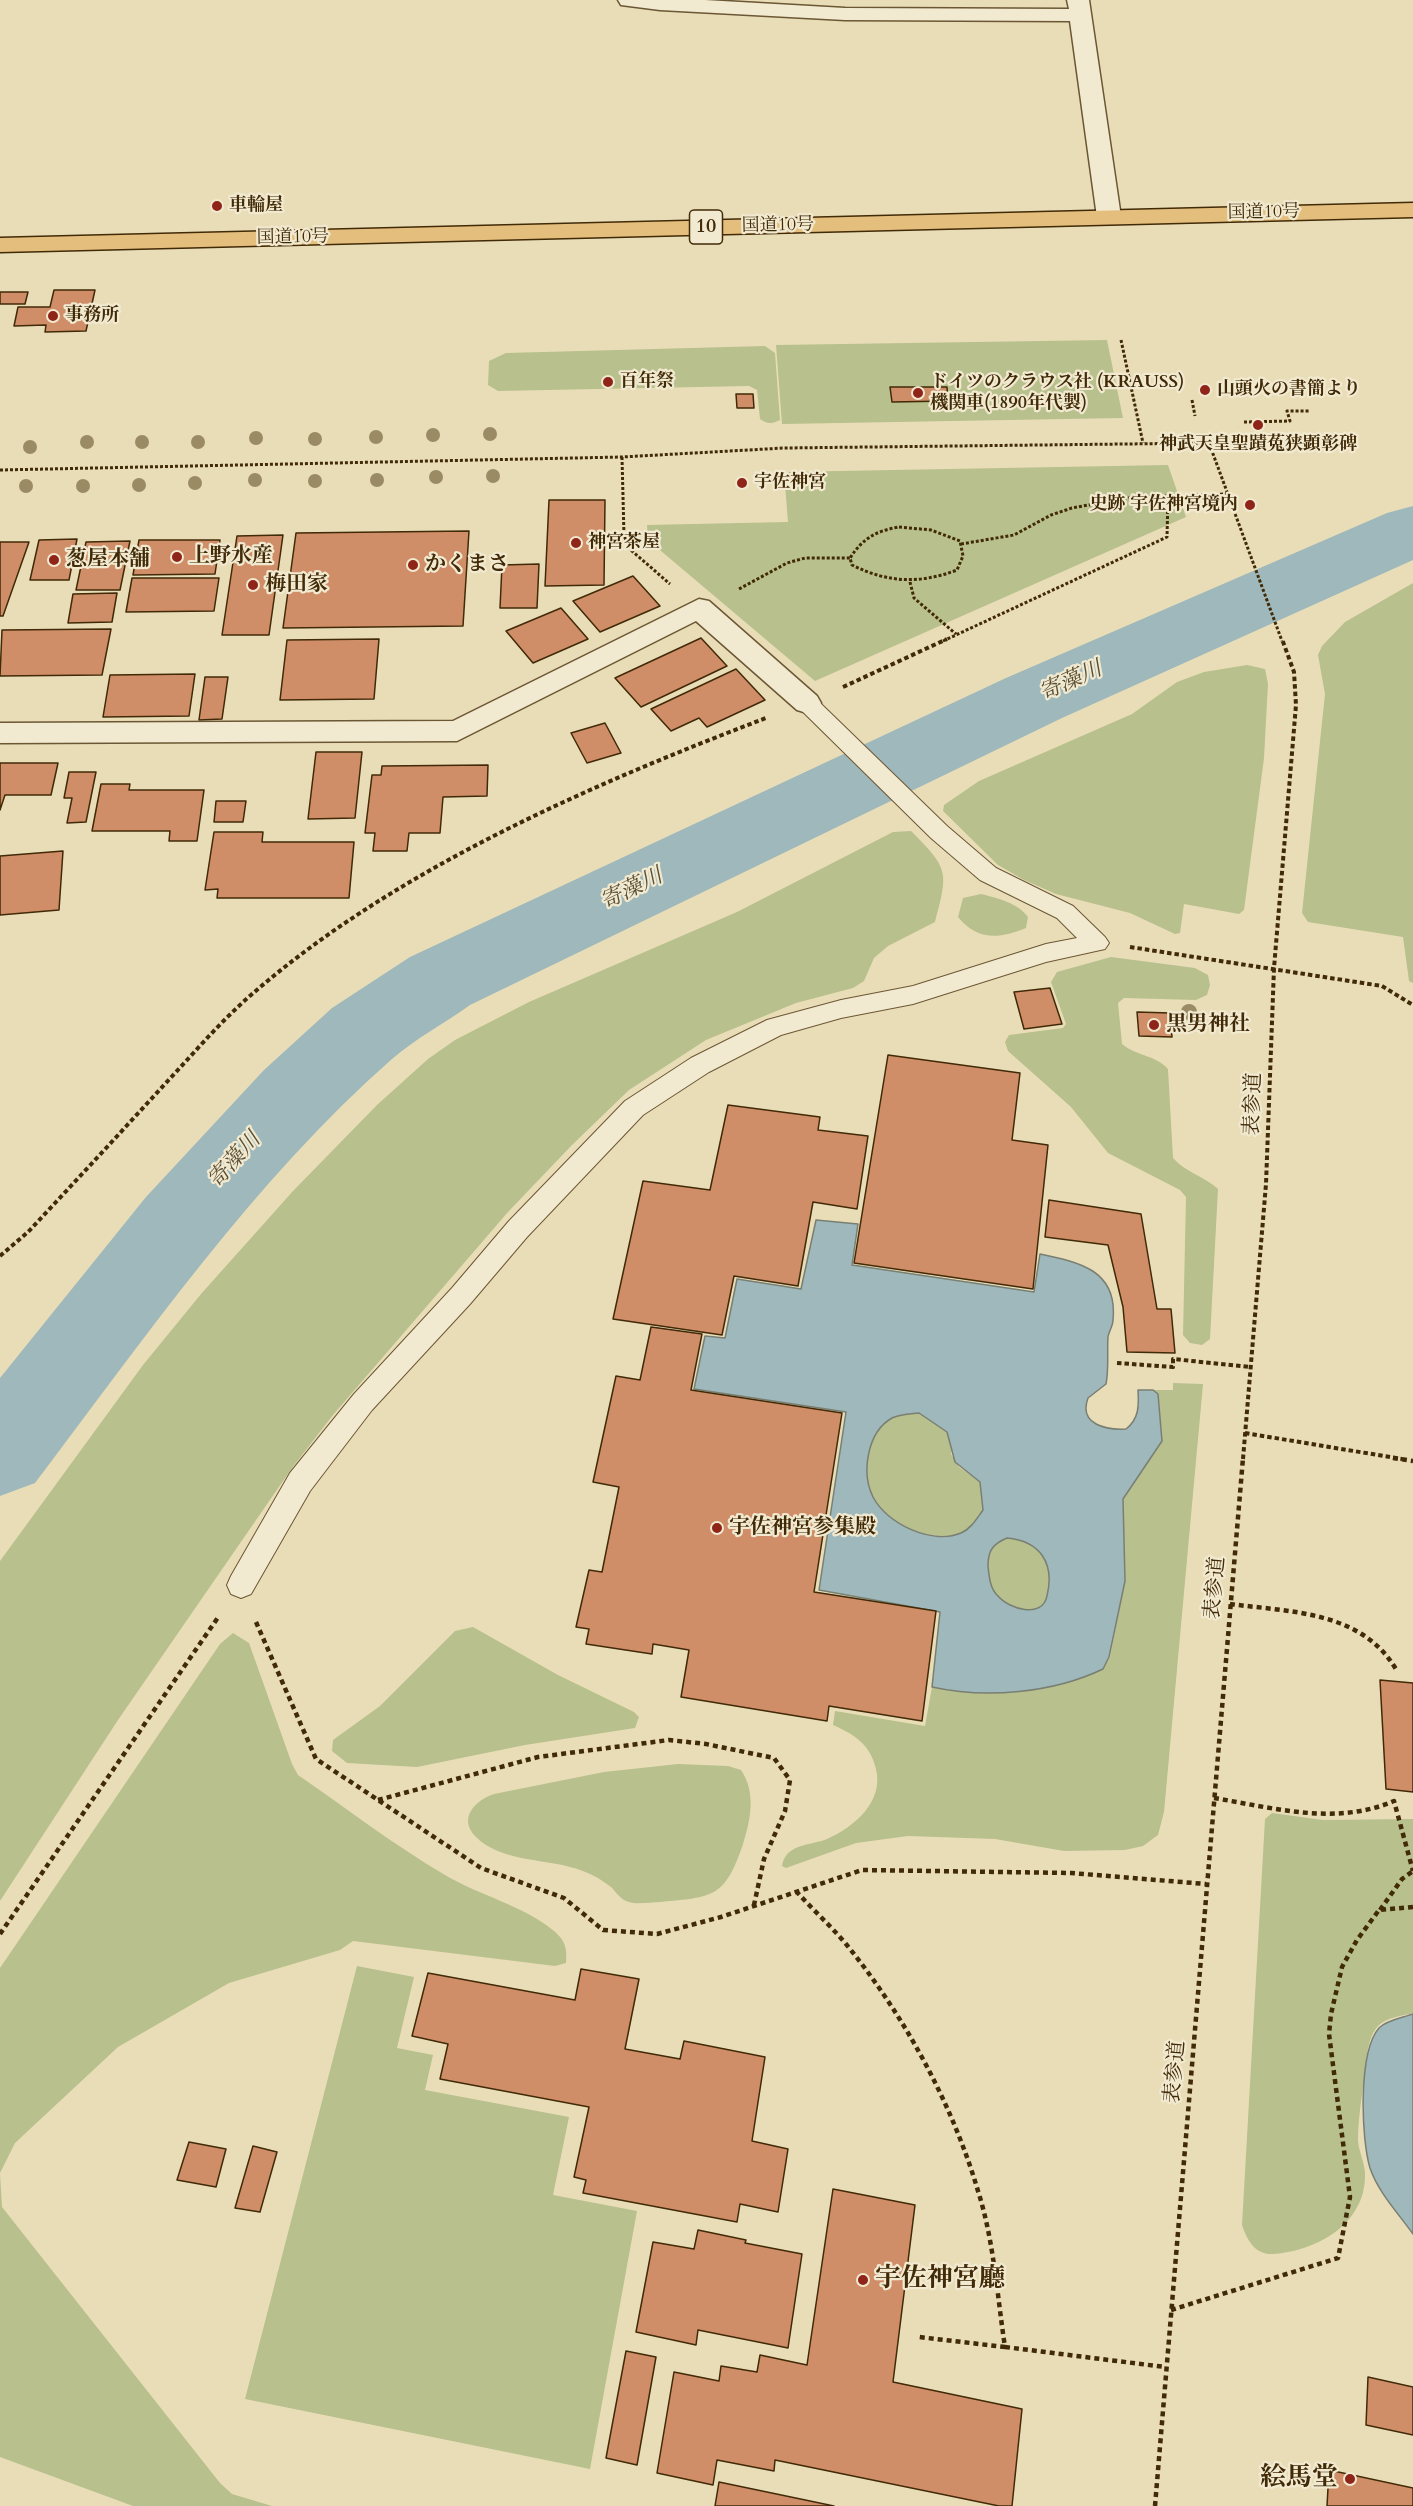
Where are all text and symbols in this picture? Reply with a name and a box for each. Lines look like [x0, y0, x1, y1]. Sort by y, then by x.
place label: 車輪屋 [229, 195, 283, 217]
marker: 車輪屋 [210, 199, 224, 213]
street label: 国道10号 [1228, 202, 1300, 224]
road number: 10 [690, 210, 722, 244]
street label: 国道10号 [742, 215, 814, 237]
street label: 国道10号 [257, 227, 329, 249]
place label: 事務所 [65, 305, 119, 327]
marker: 事務所 [46, 309, 60, 323]
place label: 百年祭 [620, 371, 674, 393]
place label: ドイツのクラウス社 (KRAUSS) 機関車(1890年代製) [930, 372, 1184, 415]
marker: 百年祭 [601, 375, 615, 389]
place label: 山頭火の書簡より [1217, 379, 1361, 401]
marker: 山頭火の書簡より [1198, 383, 1212, 397]
marker: ドイツのクラウス社 (KRAUSS) 機関車(1890年代製) [911, 386, 925, 400]
marker: 神武天皇聖蹟菟狭顕彰碑 [1251, 418, 1265, 432]
place label: 神武天皇聖蹟菟狭顕彰碑 [1159, 434, 1357, 456]
place label: 宇佐神宮 [754, 472, 826, 494]
marker: 宇佐神宮 [735, 476, 749, 490]
place label: 史跡 宇佐神宮境内 [1089, 494, 1238, 516]
marker: 史跡 宇佐神宮境内 [1243, 498, 1257, 512]
place label: 神宮茶屋 [588, 532, 660, 554]
marker: 神宮茶屋 [569, 536, 583, 550]
place label: 上野水産 [189, 544, 273, 570]
place label: 葱屋本舗 [66, 547, 150, 573]
marker: 上野水産 [170, 550, 184, 564]
place label: かくまさ [425, 552, 509, 578]
marker: 葱屋本舗 [47, 553, 61, 567]
marker: かくまさ [406, 558, 420, 572]
place label: 梅田家 [265, 572, 328, 598]
marker: 梅田家 [246, 578, 260, 592]
water label: 寄藻川 [1035, 657, 1107, 707]
water label: 寄藻川 [597, 864, 667, 916]
place label: 黒男神社 [1166, 1012, 1250, 1038]
marker: 黒男神社 [1147, 1018, 1161, 1032]
street label: 表参道 [1240, 1072, 1268, 1136]
water label: 寄藻川 [203, 1128, 267, 1194]
place label: 宇佐神宮参集殿 [729, 1515, 876, 1541]
marker: 宇佐神宮参集殿 [710, 1521, 724, 1535]
street label: 表参道 [1201, 1556, 1231, 1620]
street label: 表参道 [1161, 2040, 1191, 2104]
place label: 宇佐神宮廳 [875, 2264, 1005, 2296]
marker: 宇佐神宮廳 [856, 2273, 870, 2287]
place label: 絵馬堂 [1260, 2463, 1338, 2495]
marker: 絵馬堂 [1343, 2472, 1357, 2486]

